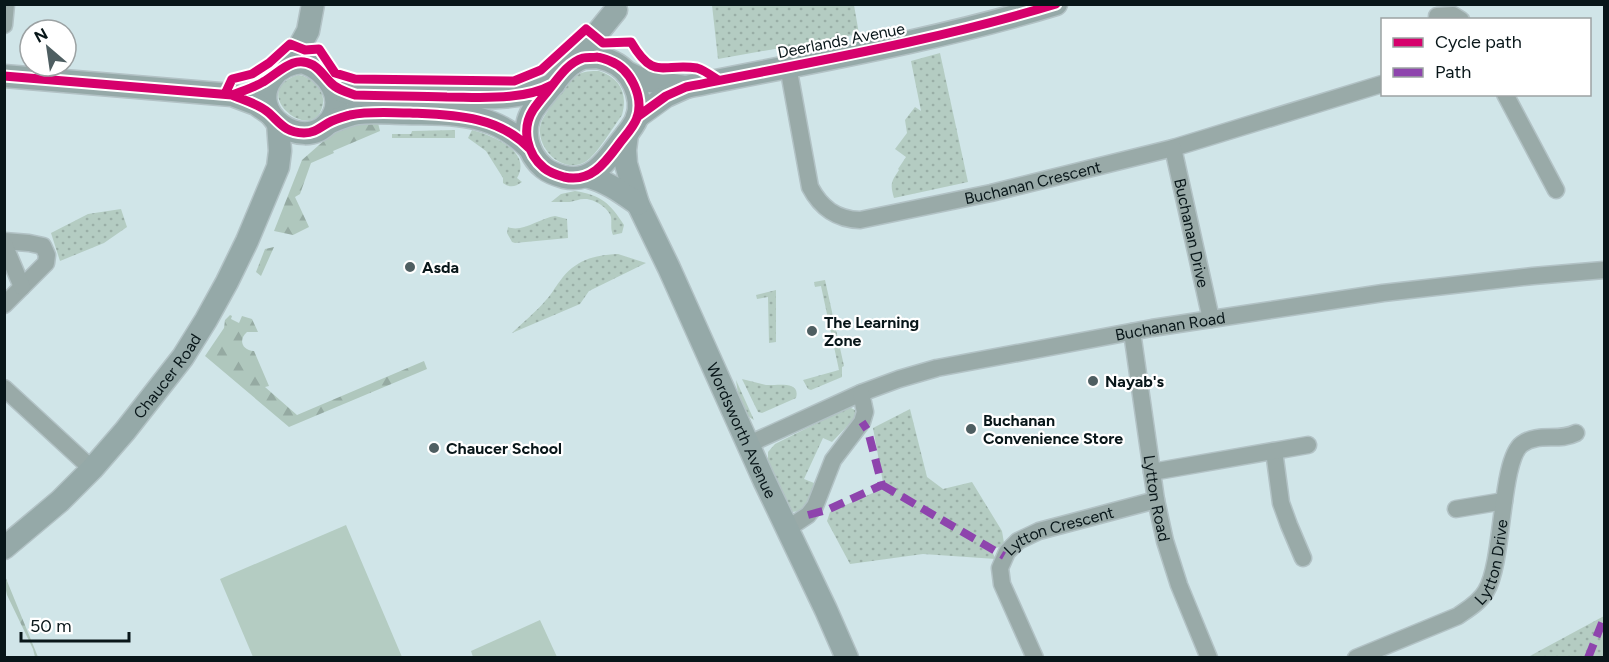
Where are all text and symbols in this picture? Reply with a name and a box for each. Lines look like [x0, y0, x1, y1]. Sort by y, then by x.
north arrow [18, 18, 78, 78]
legend [1381, 18, 1591, 96]
street label: Deerlands Avenue [776, 19, 907, 62]
text: N [31, 24, 51, 47]
text: Cycle path [1435, 31, 1522, 53]
text: Path [1435, 61, 1471, 83]
street label: Buchanan Crescent [963, 157, 1103, 208]
street label: Buchanan Drive [1170, 177, 1213, 290]
place label: Asda [422, 258, 459, 277]
marker: Asda [403, 260, 417, 274]
street label: Buchanan Road [1113, 308, 1227, 345]
place label: The Learning Zone [824, 313, 919, 350]
marker: The Learning Zone [805, 324, 819, 338]
street label: Chaucer Road [129, 330, 205, 422]
street label: Wordsworth Avenue [703, 360, 780, 502]
place label: Nayab's [1105, 372, 1165, 391]
marker: Nayab's [1086, 374, 1100, 388]
place label: Buchanan Convenience Store [983, 411, 1123, 448]
marker: Buchanan Convenience Store [964, 422, 978, 436]
place label: Chaucer School [446, 439, 562, 458]
marker: Chaucer School [427, 441, 441, 455]
street label: Lytton Road [1140, 454, 1174, 543]
street label: Lytton Crescent [1000, 503, 1116, 560]
street label: Lytton Drive [1471, 518, 1512, 609]
scale bar [21, 605, 129, 643]
text: 50 m [30, 615, 72, 637]

